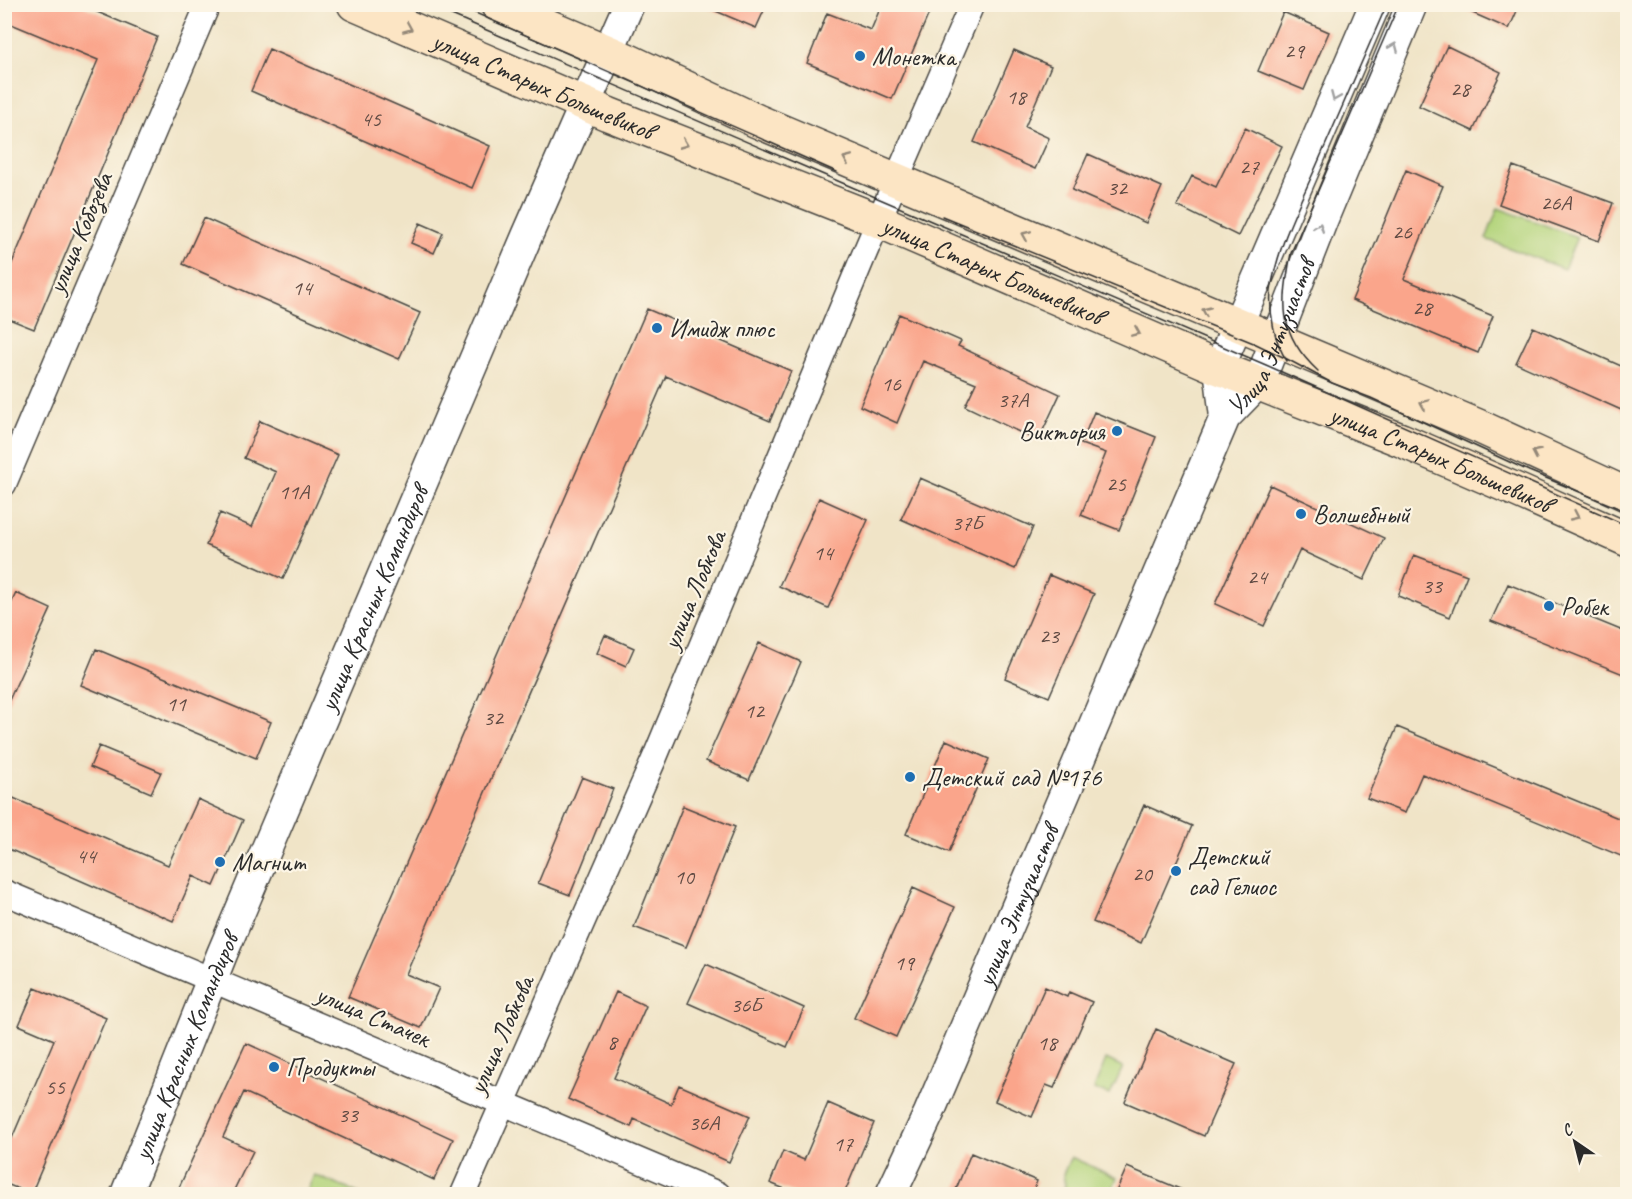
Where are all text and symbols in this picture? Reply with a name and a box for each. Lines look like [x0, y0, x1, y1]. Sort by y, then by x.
one-way arrow [402, 21, 413, 33]
street label: улица Старых Большевиков [426, 23, 664, 149]
house number: 29 [1284, 37, 1306, 65]
place label: Монетка [872, 40, 957, 73]
one-way arrow [1387, 43, 1399, 54]
marker: Монетка [853, 49, 867, 63]
house number: 28 [1450, 75, 1472, 103]
house number: 18 [1006, 83, 1028, 111]
one-way arrow [1330, 91, 1342, 102]
house number: 45 [361, 105, 382, 133]
one-way arrow [679, 137, 689, 150]
house number: 27 [1239, 153, 1260, 181]
one-way arrow [842, 154, 853, 166]
street label: улица Кобозева [39, 166, 122, 301]
house number: 32 [1107, 174, 1129, 202]
house number: 26А [1541, 189, 1572, 217]
street label: улица Старых Большевиков [875, 207, 1114, 335]
house number: 26 [1392, 218, 1413, 246]
one-way arrow [1312, 222, 1325, 233]
one-way arrow [1022, 230, 1033, 242]
street label: Улица Энтузиастов [1219, 250, 1324, 422]
house number: 14 [292, 274, 314, 302]
house number: 28 [1412, 294, 1434, 322]
one-way arrow [1201, 306, 1212, 318]
place label: Имидж плюс [669, 312, 776, 345]
marker: Имидж плюс [650, 321, 664, 335]
one-way arrow [1129, 325, 1140, 337]
house number: 16 [881, 370, 902, 398]
house number: 37А [998, 386, 1029, 414]
street label: улица Старых Большевиков [1323, 396, 1562, 522]
one-way arrow [1419, 399, 1430, 411]
place label: Виктория [1019, 415, 1107, 448]
marker: Виктория [1110, 424, 1124, 438]
one-way arrow [1532, 449, 1543, 461]
house number: 25 [1106, 470, 1127, 498]
street label: улица Красных Командиров [310, 476, 438, 718]
house number: 11А [279, 478, 310, 506]
place label: Волшебный [1313, 498, 1412, 531]
marker: Волшебный [1294, 507, 1308, 521]
house number: 37Б [952, 509, 986, 537]
one-way arrow [1568, 509, 1579, 521]
street label: улица Лобкова [653, 524, 735, 656]
house number: 14 [813, 539, 835, 567]
house number: 24 [1247, 563, 1269, 591]
house number: 33 [1422, 572, 1444, 600]
place label: Робек [1561, 590, 1610, 623]
marker: Робек [1542, 599, 1556, 613]
house number: 23 [1039, 622, 1061, 650]
house number: 11 [166, 690, 187, 718]
house number: 12 [744, 697, 766, 725]
house number: 32 [483, 704, 505, 732]
place label: Детский сад №176 [922, 761, 1103, 794]
marker: Детский сад №176 [903, 770, 917, 784]
street label: улица Энтузиастов [968, 816, 1068, 993]
place label: Детский сад Гелиос [1188, 840, 1278, 903]
house number: 44 [76, 842, 98, 870]
place label: Магнит [232, 846, 307, 879]
marker: Магнит [213, 855, 227, 869]
house number: 20 [1132, 860, 1154, 888]
house number: 10 [674, 863, 696, 891]
marker: Детский сад Гелиос [1169, 864, 1183, 878]
street label: улица Красных Командиров [124, 923, 248, 1167]
house number: 19 [894, 949, 916, 977]
street label: улица Лобкова [460, 969, 543, 1101]
street label: улица Стачек [309, 976, 437, 1056]
house number: 36Б [731, 991, 765, 1019]
house number: 8 [607, 1028, 619, 1056]
house number: 18 [1037, 1029, 1059, 1057]
place label: Продукты [286, 1051, 377, 1084]
marker: Продукты [267, 1060, 281, 1074]
house number: 55 [45, 1073, 66, 1101]
house number: 33 [338, 1101, 360, 1129]
house number: 36А [689, 1109, 720, 1137]
north arrow [1545, 1112, 1605, 1172]
text: С [1558, 1119, 1578, 1141]
house number: 17 [833, 1130, 854, 1158]

